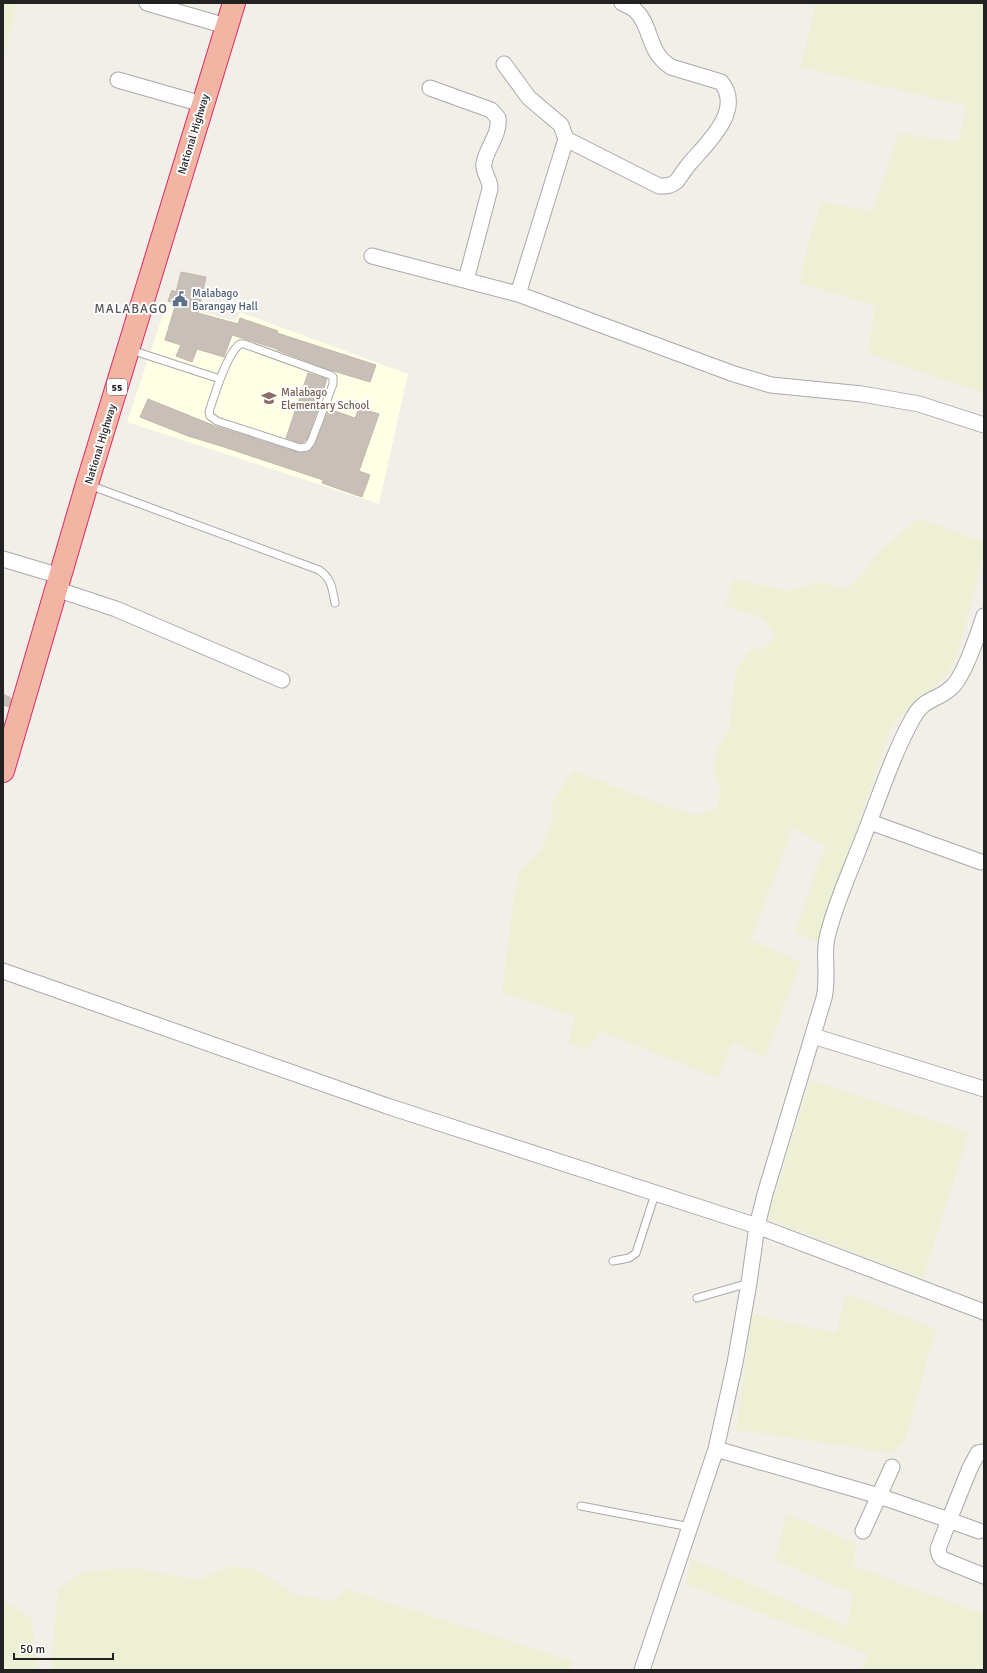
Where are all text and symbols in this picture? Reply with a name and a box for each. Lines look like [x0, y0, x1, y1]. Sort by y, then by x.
street label: National Highway [175, 92, 212, 176]
place label: Malabago Barangay Hall [192, 287, 258, 313]
public building icon: Malabago Barangay Hall [171, 290, 189, 308]
district label: MALABAGO [94, 301, 168, 317]
road number: 55 [107, 379, 127, 395]
place label: Malabago Elementary School [281, 386, 369, 412]
school or university icon: Malabago Elementary School [260, 389, 278, 407]
street label: National Highway [82, 402, 119, 486]
scale bar [14, 1635, 113, 1661]
text: 50 m [20, 1642, 45, 1657]

